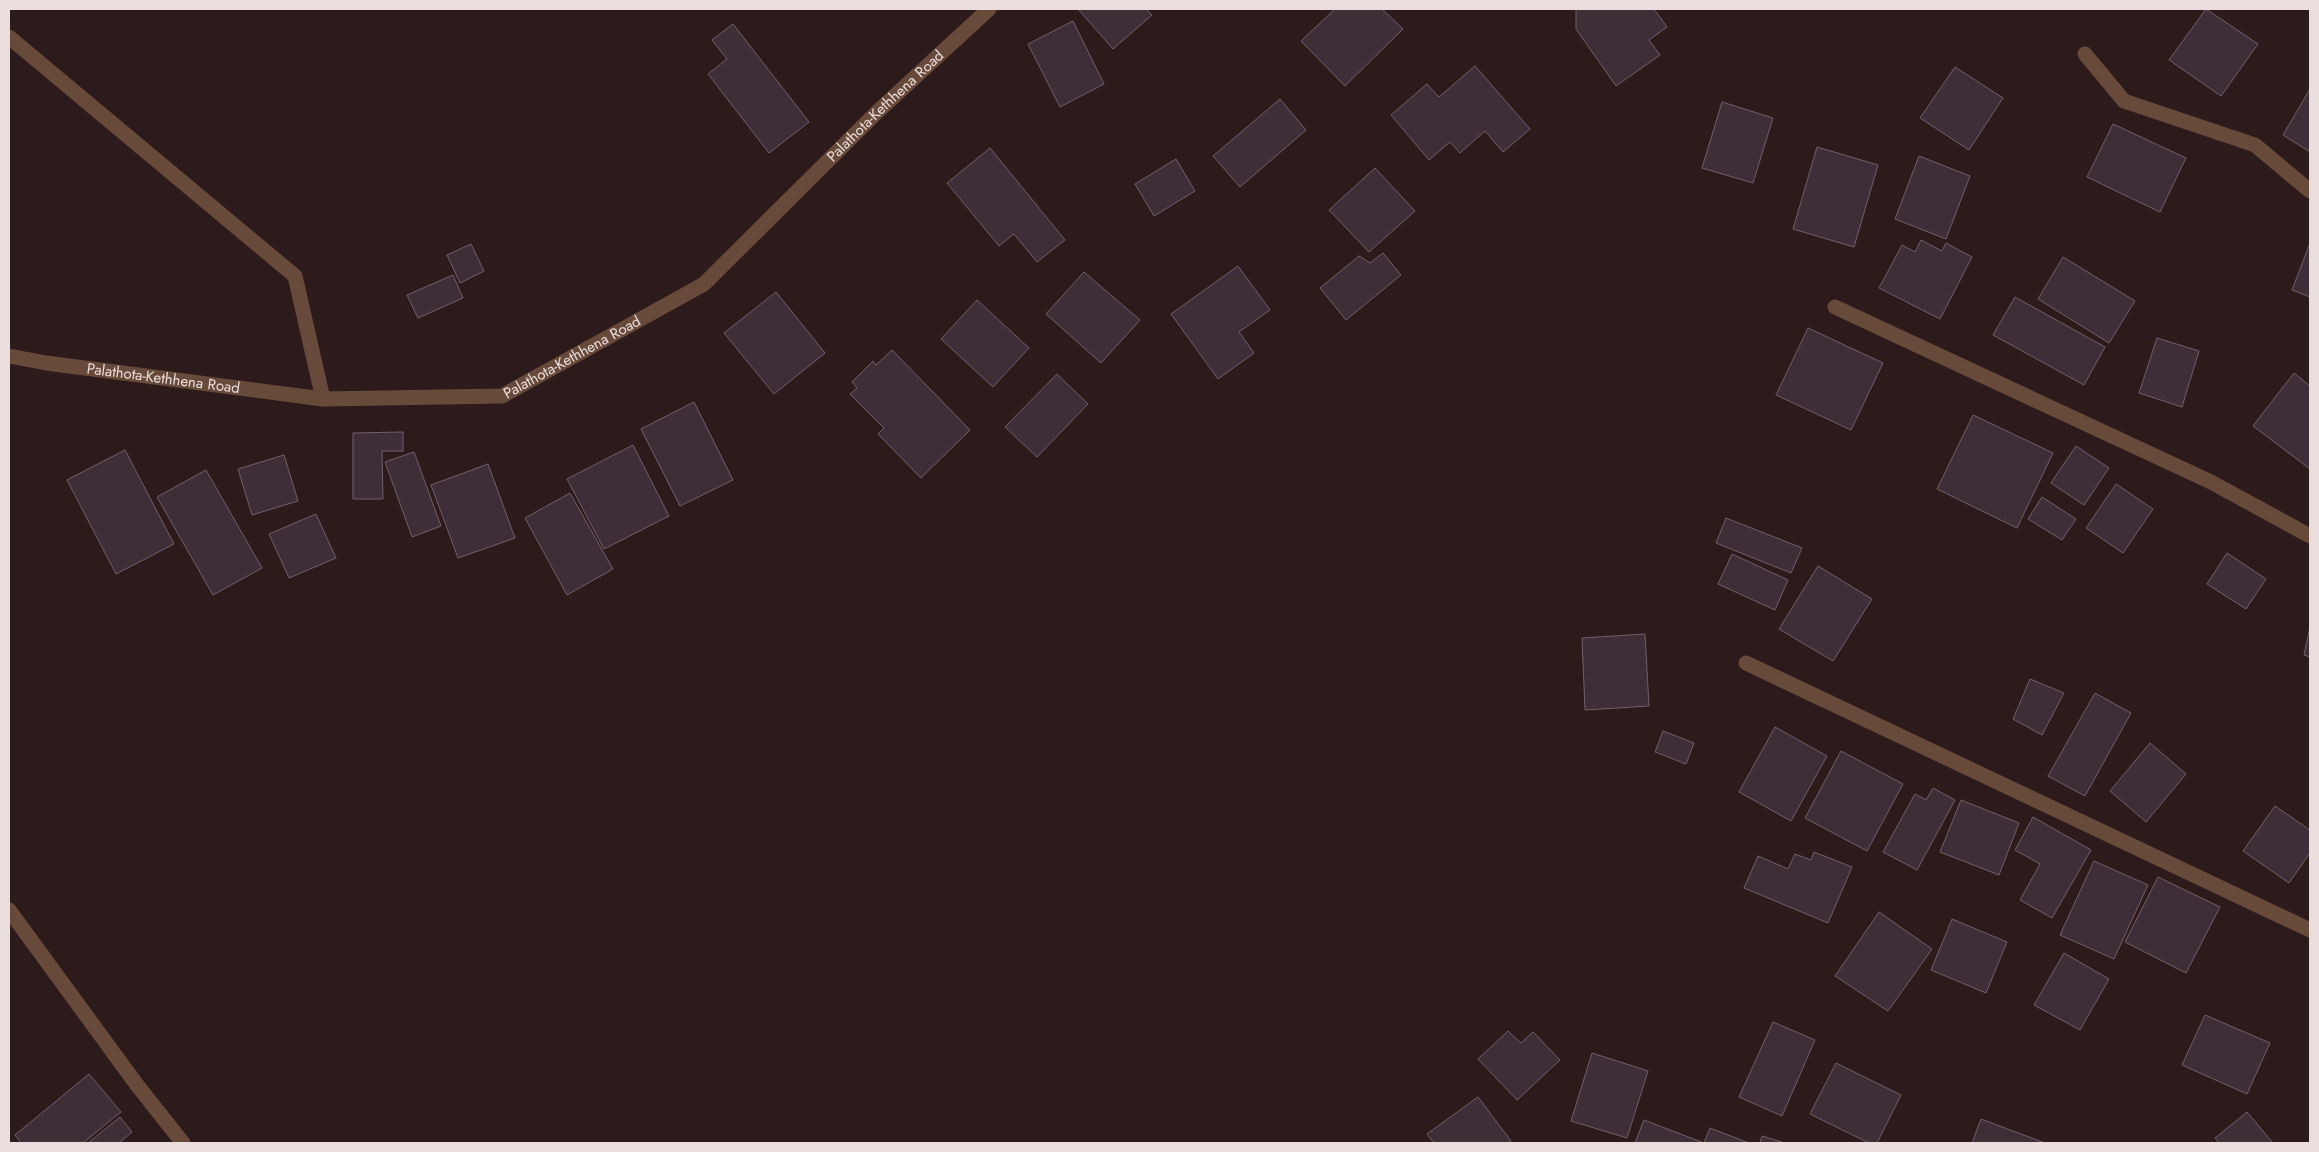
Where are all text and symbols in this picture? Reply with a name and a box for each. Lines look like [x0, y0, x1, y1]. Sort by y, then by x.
street label: Palathota-Kethhena Road [822, 45, 949, 167]
street label: Palathota-Kethhena Road [499, 310, 645, 404]
street label: Palathota-Kethhena Road [85, 357, 241, 399]

